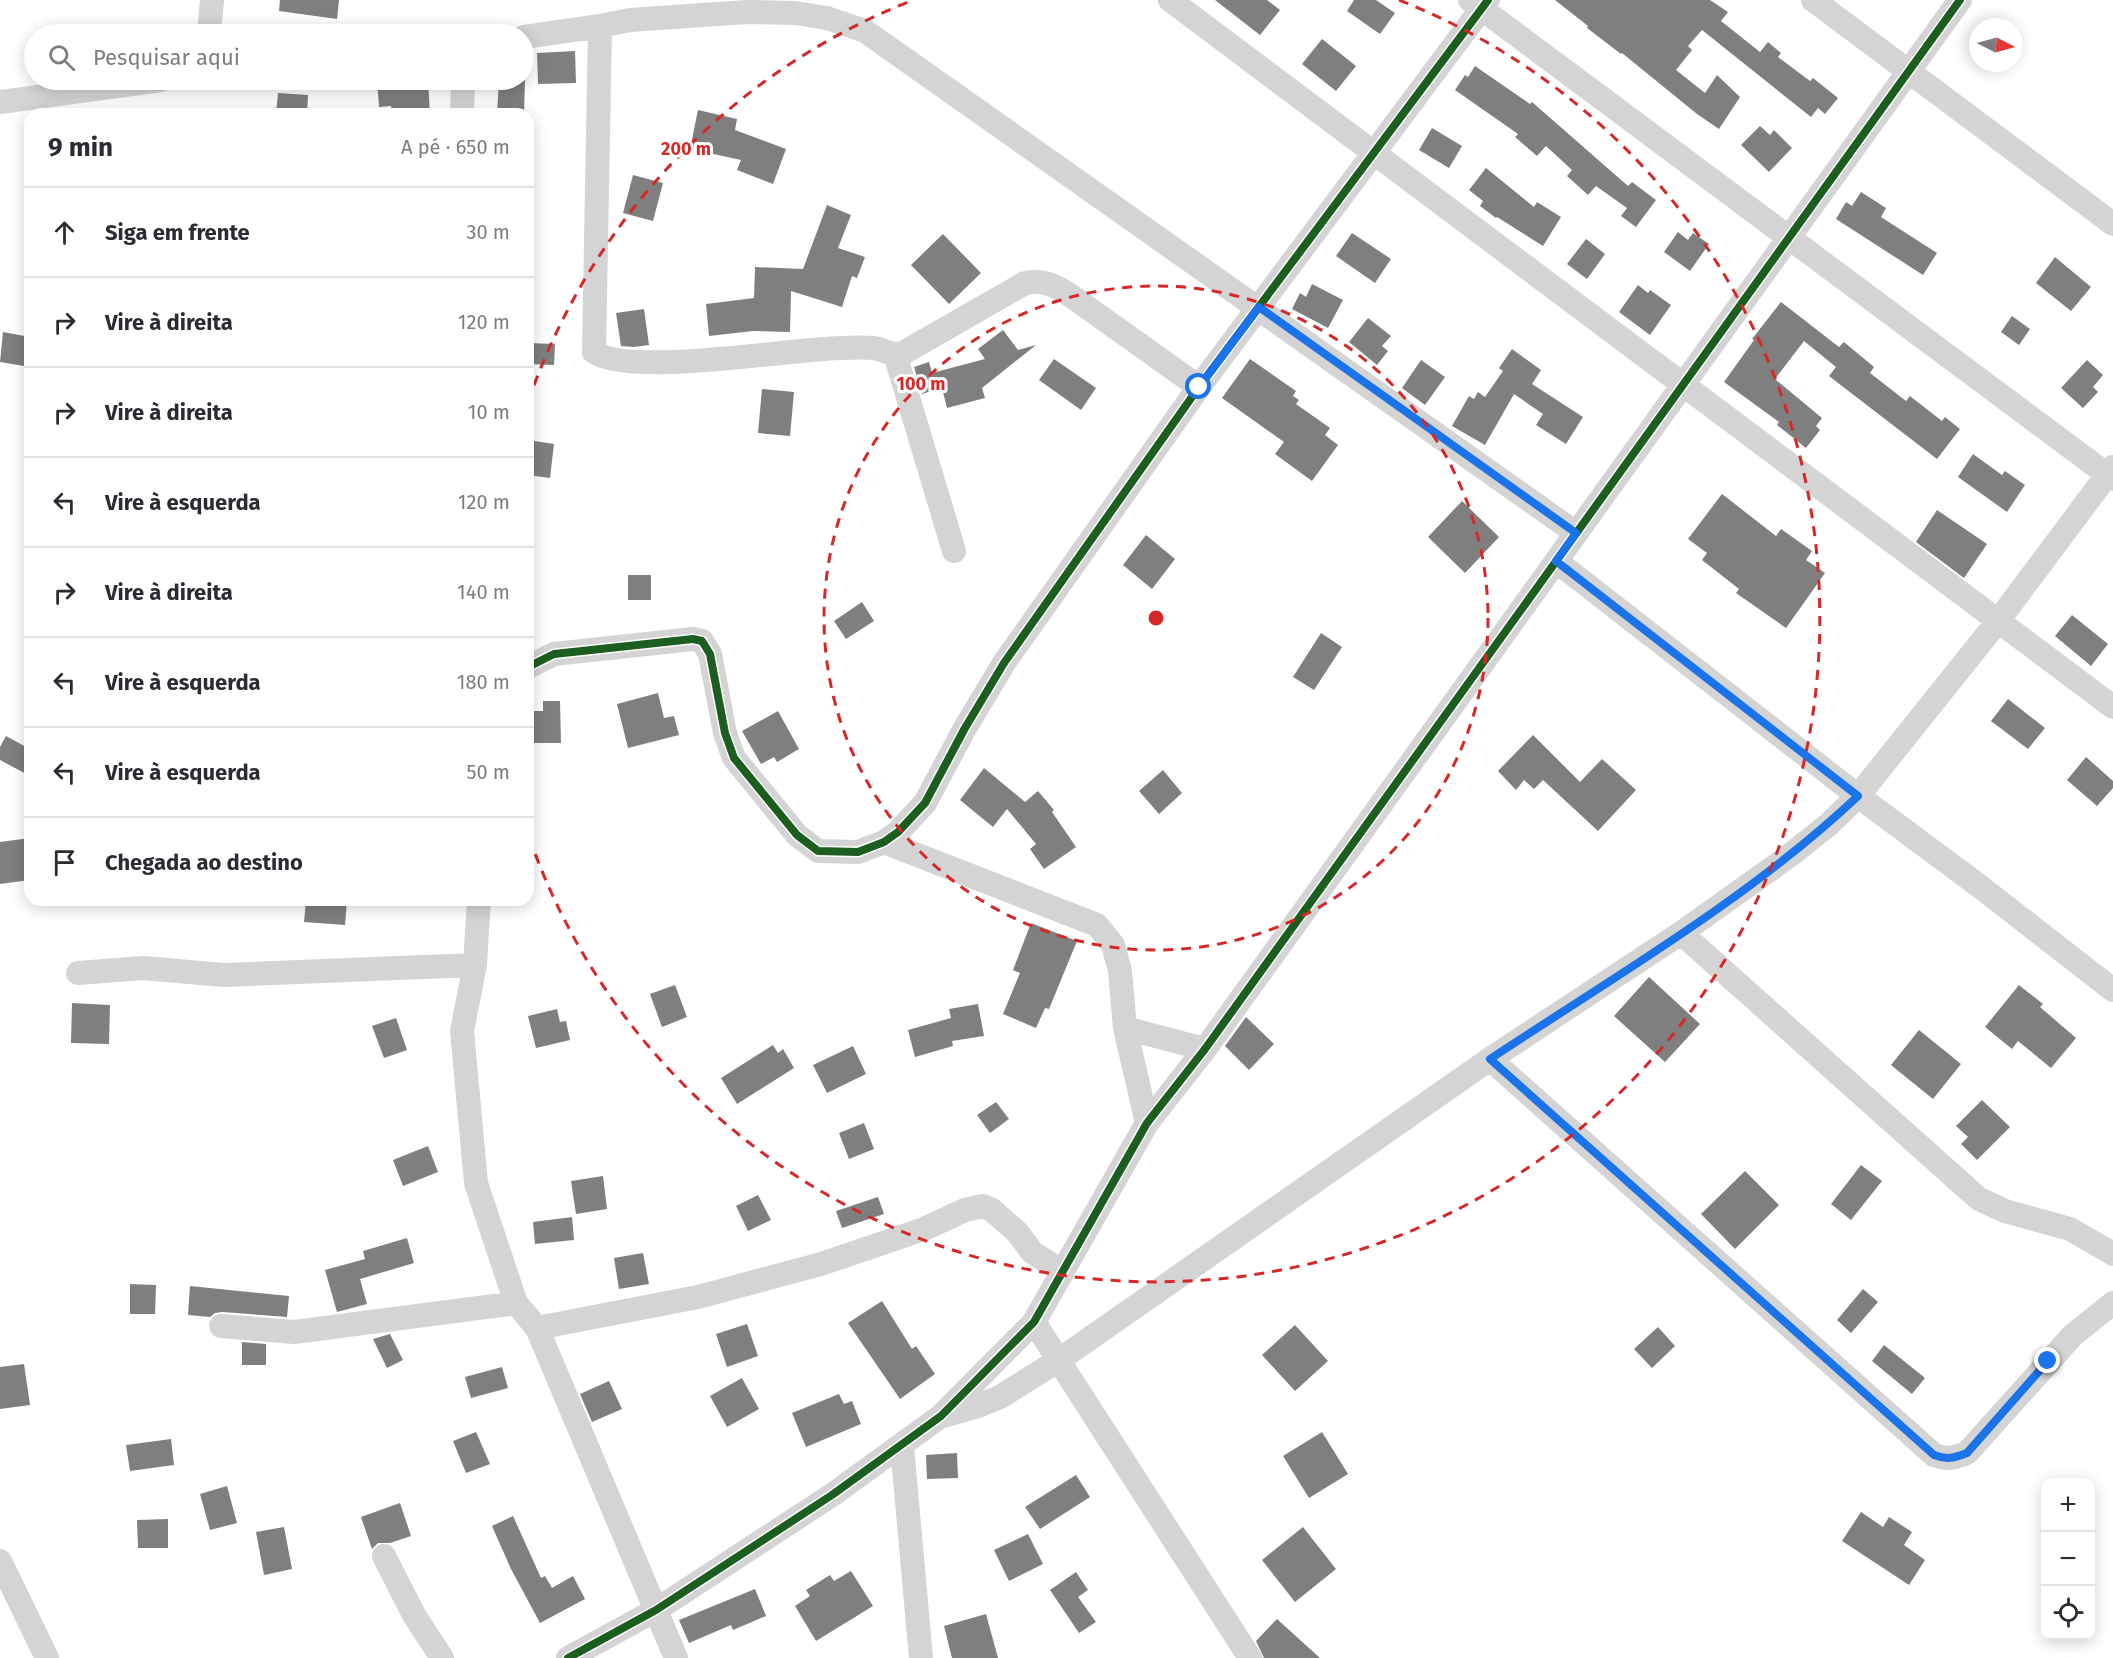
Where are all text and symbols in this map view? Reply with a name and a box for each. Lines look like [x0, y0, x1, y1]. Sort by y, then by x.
north arrow [1969, 18, 2023, 72]
search box [24, 24, 534, 90]
icon: search [45, 41, 78, 74]
text: Pesquisar aqui [93, 44, 240, 71]
text: 9 min [48, 132, 113, 163]
text: A pé · 650 m [401, 135, 510, 159]
text: 200 m [661, 138, 711, 160]
icon: ahead [48, 216, 81, 249]
text: Siga em frente [105, 219, 250, 246]
text: 30 m [466, 220, 510, 244]
icon: right [48, 306, 81, 339]
text: Vire à direita [105, 309, 233, 336]
text: 120 m [458, 310, 510, 334]
text: 100 m [897, 373, 945, 395]
route start [1185, 373, 1211, 399]
icon: right [48, 396, 81, 429]
text: Vire à direita [105, 399, 233, 426]
text: 10 m [468, 400, 510, 424]
icon: left [48, 486, 81, 519]
text: Vire à esquerda [105, 489, 261, 516]
text: 120 m [458, 490, 510, 514]
icon: right [48, 576, 81, 609]
text: Vire à direita [105, 579, 233, 606]
text: 140 m [457, 580, 510, 604]
centre of rings [1146, 608, 1166, 628]
icon: left [48, 666, 81, 699]
text: Vire à esquerda [105, 669, 261, 696]
text: 180 m [457, 670, 510, 694]
icon: left [48, 756, 81, 789]
text: Vire à esquerda [105, 759, 261, 786]
text: 50 m [466, 760, 510, 784]
icon: arrive [48, 846, 81, 879]
text: Chegada ao destino [105, 849, 303, 876]
route end [2034, 1347, 2060, 1373]
map controls [2041, 1478, 2095, 1640]
button: + [2041, 1478, 2095, 1532]
button: − [2041, 1532, 2095, 1586]
button: locate [2041, 1586, 2095, 1640]

